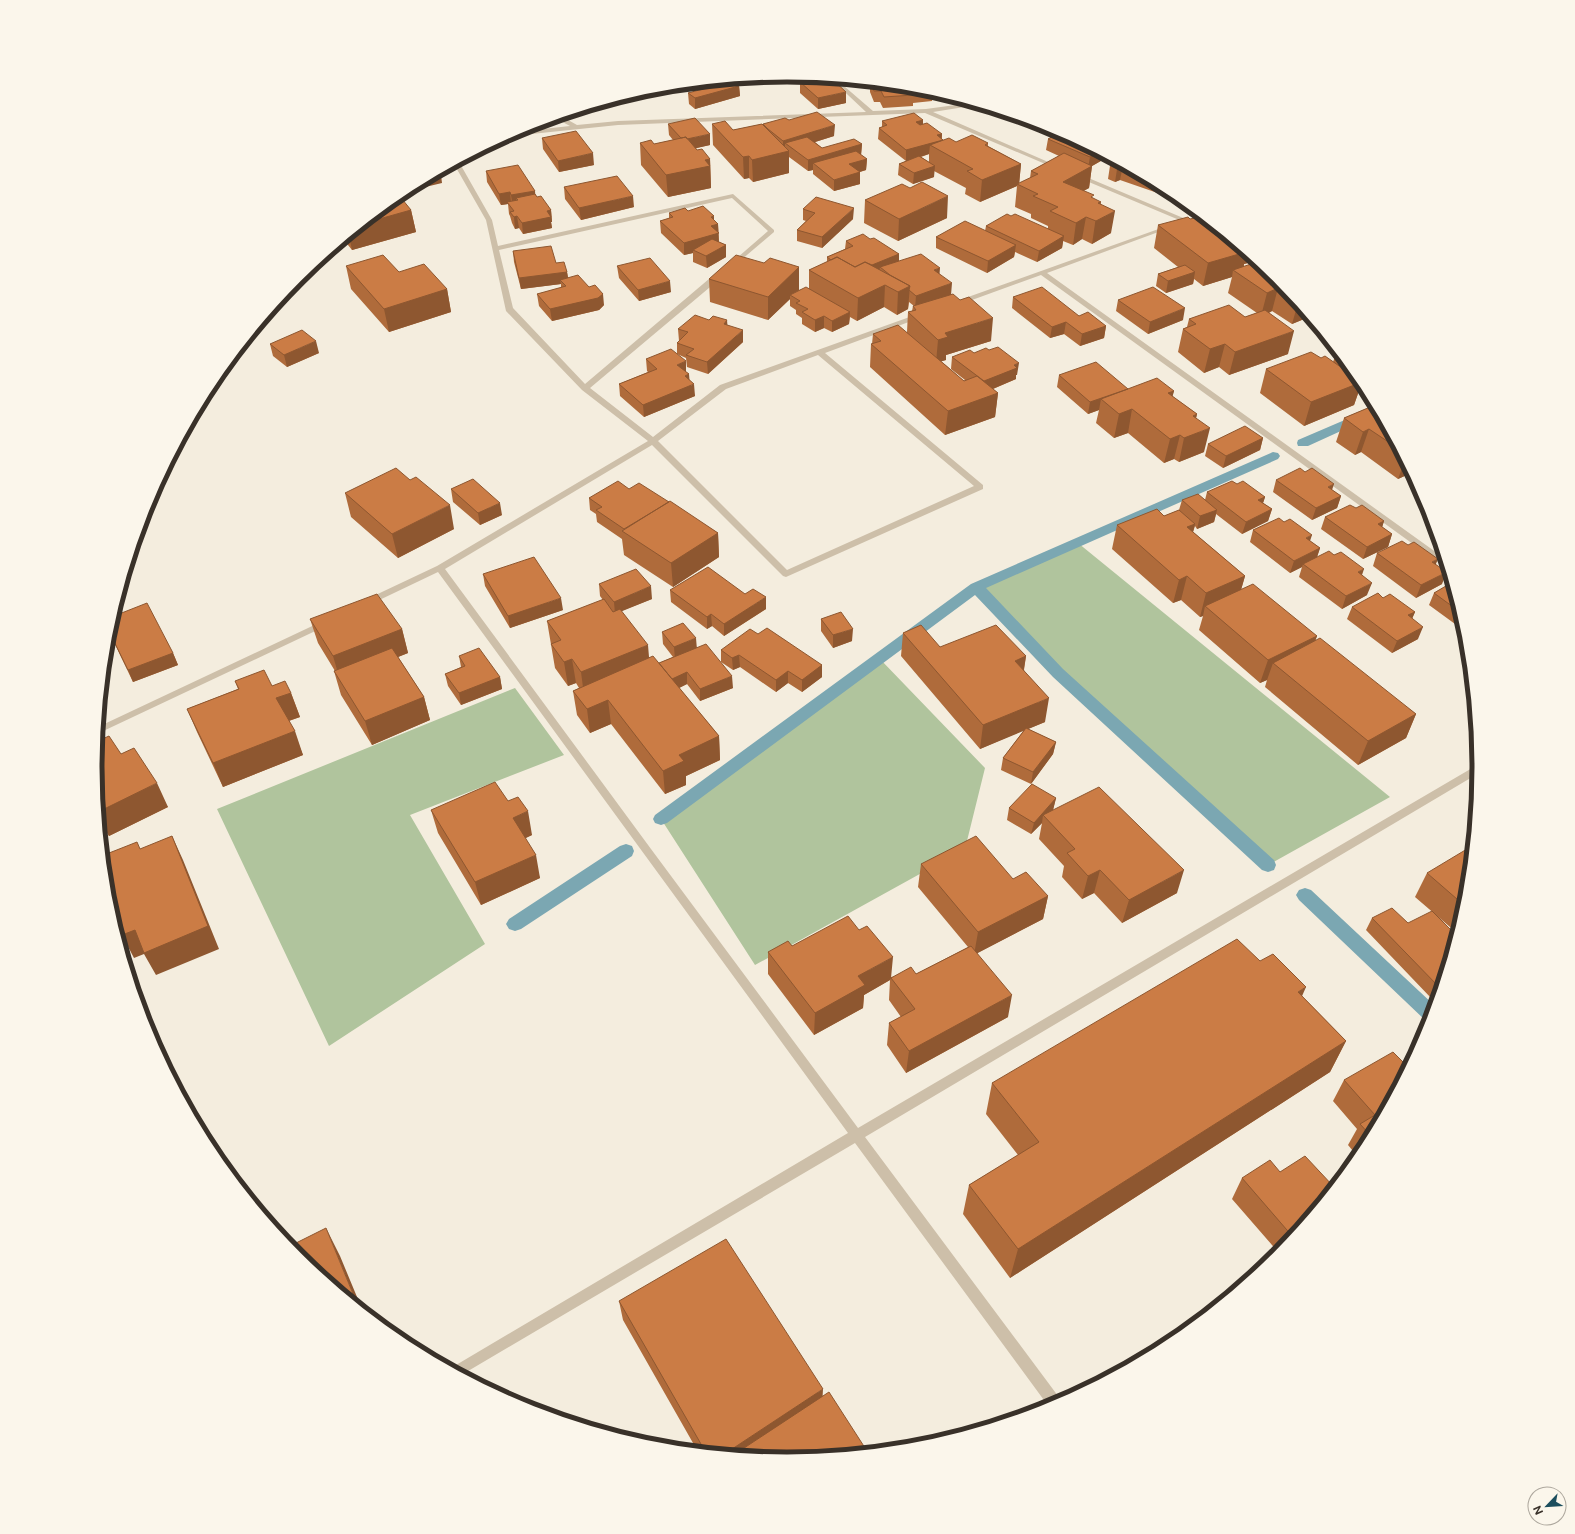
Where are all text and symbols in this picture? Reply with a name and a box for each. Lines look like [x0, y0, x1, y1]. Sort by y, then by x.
north arrow [1527, 1486, 1567, 1526]
text: N [1531, 1504, 1545, 1517]

